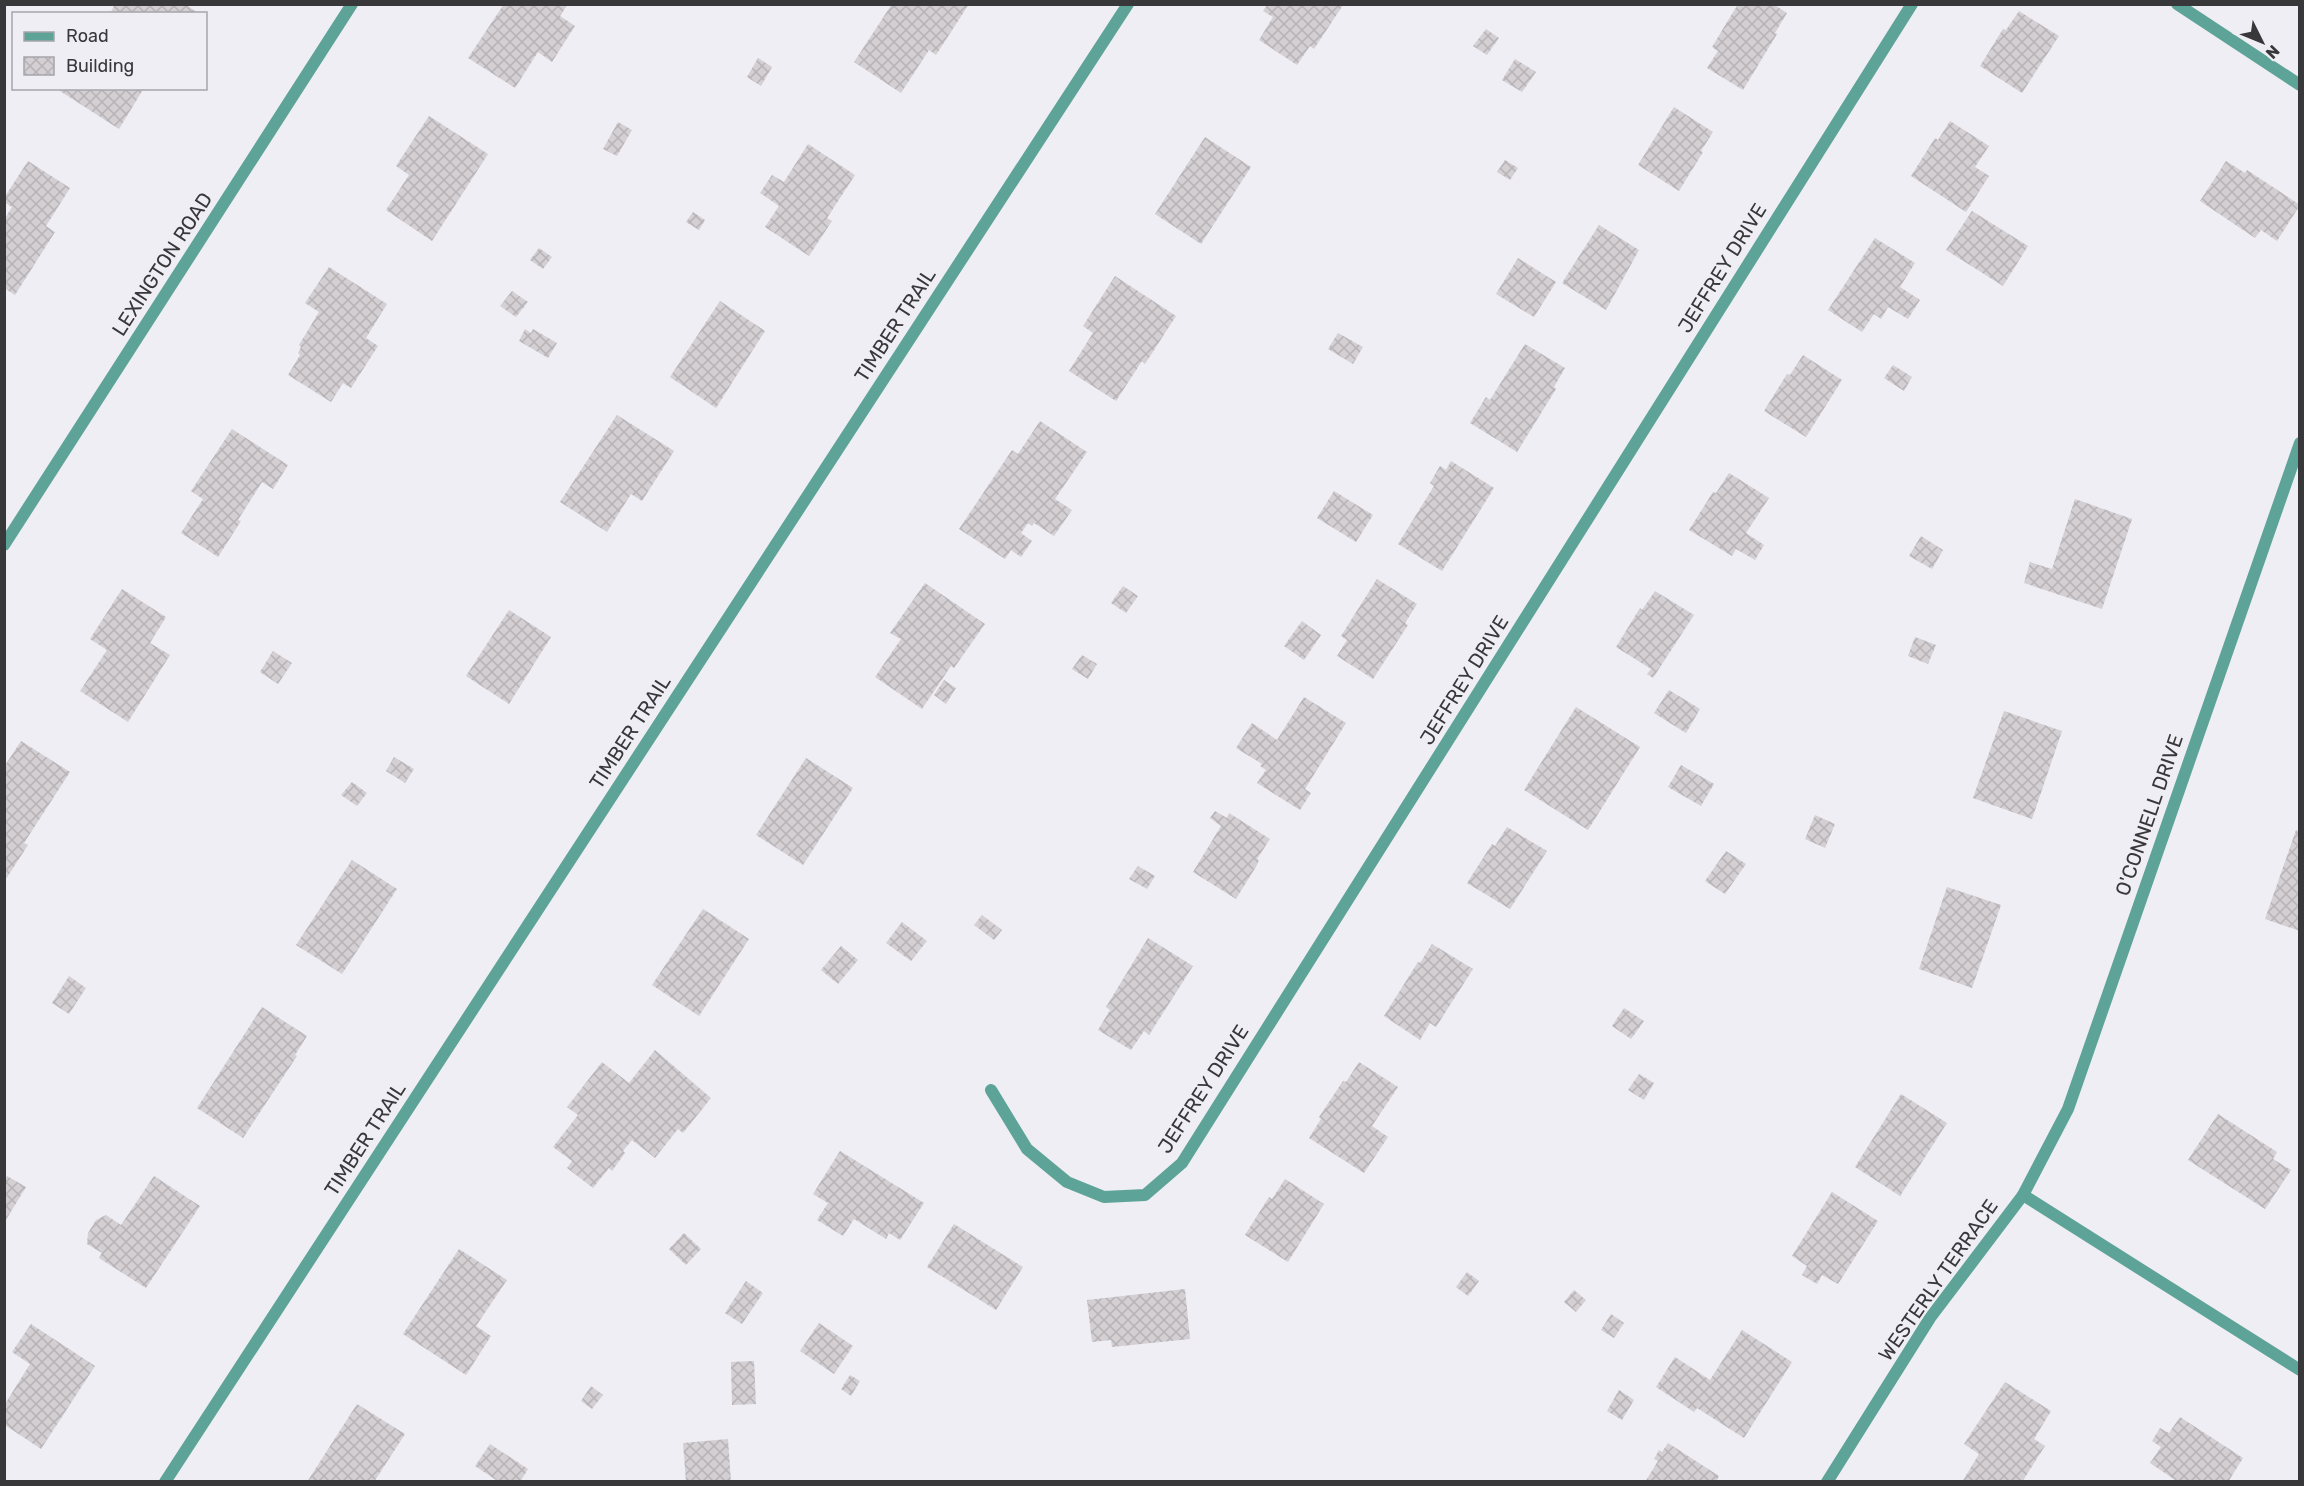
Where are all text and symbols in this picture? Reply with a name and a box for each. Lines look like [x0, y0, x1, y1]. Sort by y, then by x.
legend [12, 12, 207, 90]
north arrow [2232, 12, 2292, 72]
text: Road [66, 25, 109, 47]
text: N [2262, 41, 2283, 63]
text: Building [66, 55, 134, 77]
street label: LEXINGTON ROAD [107, 188, 217, 340]
street label: JEFFREY DRIVE [1673, 199, 1771, 337]
street label: TIMBER TRAIL [849, 264, 941, 386]
street label: JEFFREY DRIVE [1415, 611, 1513, 749]
street label: TIMBER TRAIL [584, 671, 676, 793]
street label: O'CONNELL DRIVE [2110, 731, 2188, 899]
street label: JEFFREY DRIVE [1153, 1020, 1253, 1158]
street label: TIMBER TRAIL [319, 1078, 411, 1200]
street label: WESTERLY TERRACE [1873, 1195, 2003, 1365]

